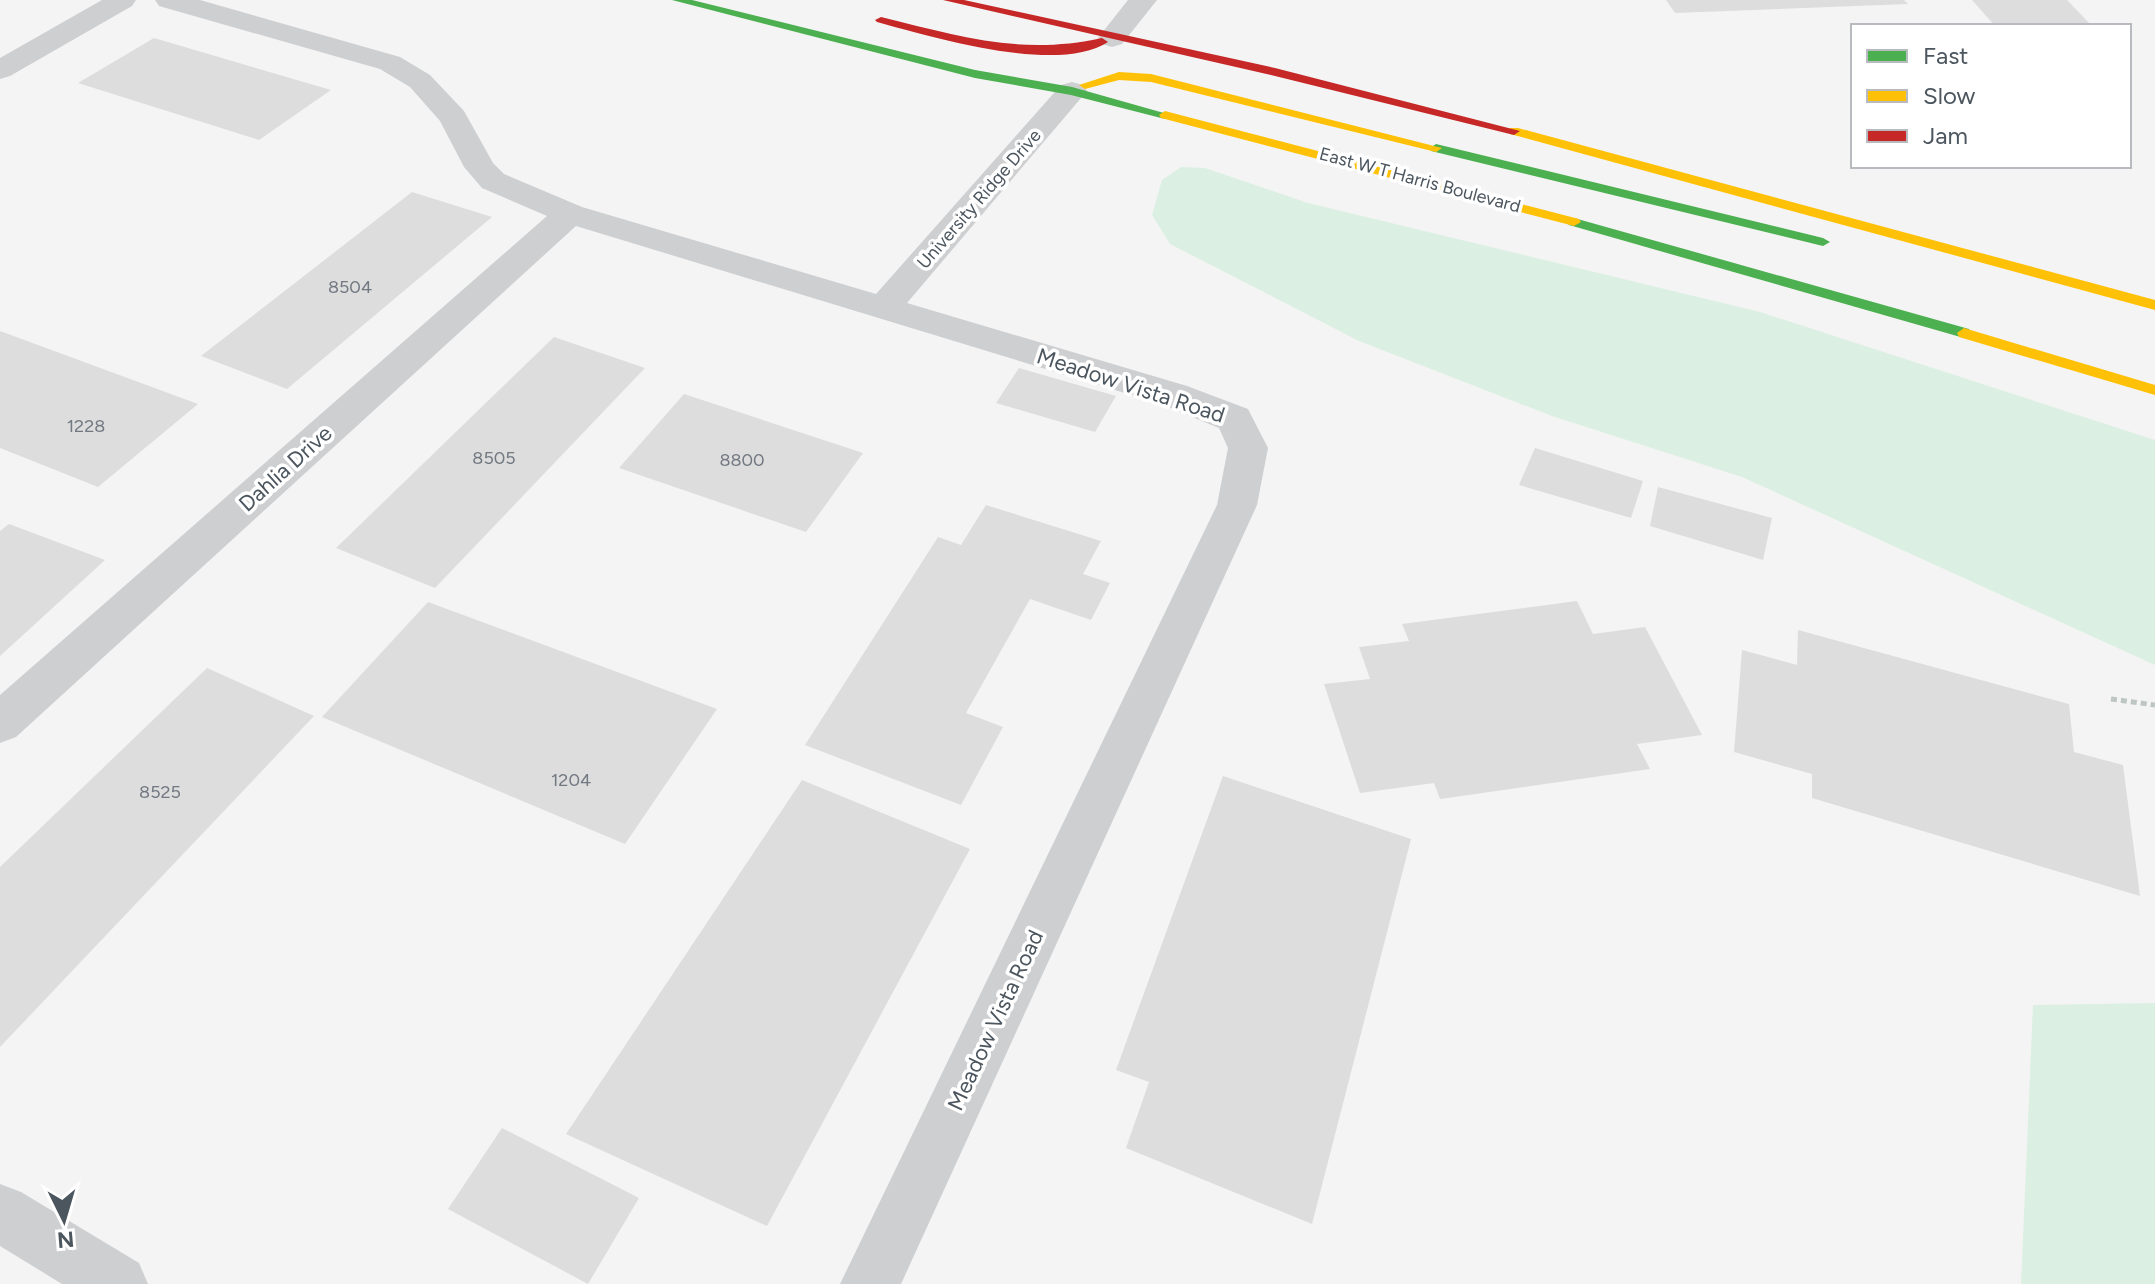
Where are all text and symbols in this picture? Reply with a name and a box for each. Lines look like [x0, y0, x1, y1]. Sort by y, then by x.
legend [1851, 24, 2131, 168]
text: Fast [1923, 41, 1968, 70]
text: Slow [1923, 81, 1976, 110]
text: Jam [1923, 121, 1968, 150]
street label: University Ridge Drive [912, 125, 1046, 273]
street label: East W T Harris Boulevard [1317, 143, 1523, 217]
house number: 8504 [328, 276, 372, 298]
street label: Meadow Vista Road [1033, 342, 1228, 429]
house number: 1228 [67, 415, 105, 437]
street label: Dahlia Drive [233, 419, 338, 517]
house number: 8505 [472, 447, 516, 469]
house number: 8800 [719, 449, 765, 471]
house number: 1204 [551, 769, 591, 791]
house number: 8525 [139, 781, 181, 803]
street label: Meadow Vista Road [942, 926, 1049, 1115]
north arrow [24, 1180, 104, 1260]
text: N [56, 1225, 75, 1254]

